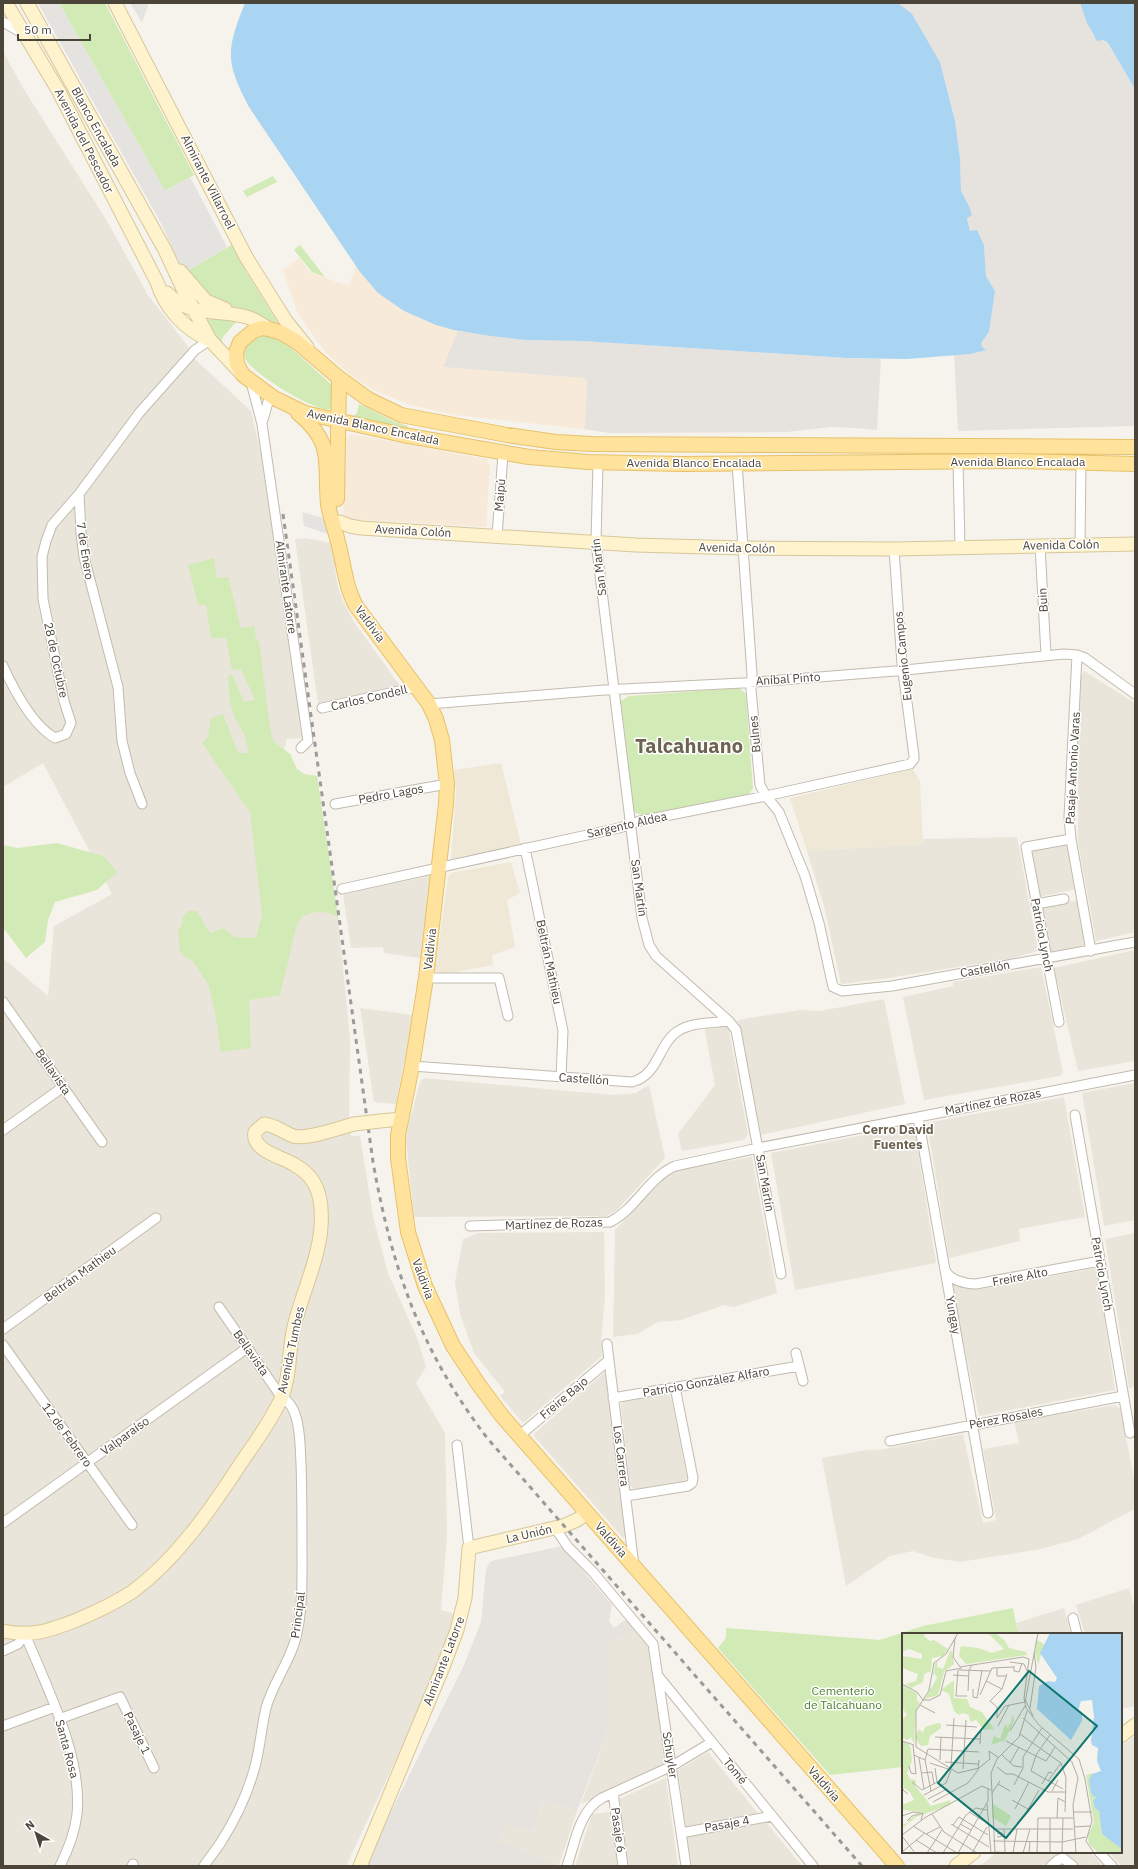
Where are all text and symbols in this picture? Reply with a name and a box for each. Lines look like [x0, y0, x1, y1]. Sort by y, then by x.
scale bar [18, 16, 90, 42]
text: 50 m [24, 22, 52, 37]
street label: Blanco Encalada [68, 84, 125, 170]
street label: Avenida del Pescador [52, 86, 118, 196]
street label: Almirante Villarroel [178, 132, 239, 232]
street label: Avenida Blanco Encalada [306, 405, 441, 448]
street label: Avenida Blanco Encalada [950, 454, 1086, 469]
street label: Avenida Blanco Encalada [626, 455, 762, 470]
street label: Maipú [491, 478, 508, 512]
street label: 7 de Enero [74, 521, 97, 581]
street label: Avenida Colón [374, 521, 452, 540]
street label: Avenida Colón [1022, 536, 1100, 553]
street label: San Martín [588, 538, 609, 597]
street label: Almirante Latorre [273, 539, 301, 635]
street label: Avenida Colón [698, 539, 776, 556]
street label: Buin [1034, 587, 1051, 613]
street label: Valdivia [352, 602, 389, 646]
street label: Eugenio Campos [890, 610, 915, 702]
street label: 28 de Octubre [41, 621, 72, 700]
street label: Aníbal Pinto [755, 669, 821, 688]
street label: Carlos Condell [329, 681, 409, 714]
street label: Pasaje Antonio Varas [1062, 711, 1083, 825]
street label: Bulnes [745, 715, 764, 753]
district label: Talcahuano [635, 732, 743, 759]
street label: Pedro Lagos [357, 780, 425, 807]
street label: Sargento Aldea [585, 808, 669, 841]
street label: San Martín [628, 858, 651, 918]
street label: Patricio Lynch [1028, 897, 1057, 973]
street label: Beltrán Mathieu [533, 918, 566, 1005]
street label: Valdivia [420, 927, 439, 971]
street label: Castellón [959, 957, 1011, 980]
street label: Bellavista [32, 1046, 75, 1098]
street label: Castellón [558, 1069, 610, 1088]
street label: Martínez de Rozas [943, 1085, 1043, 1118]
district label: Cerro David Fuentes [862, 1121, 934, 1153]
street label: San Martín [753, 1153, 778, 1213]
street label: Martínez de Rozas [505, 1214, 603, 1233]
street label: Patricio Lynch [1089, 1236, 1116, 1312]
street label: Beltrán Mathieu [41, 1242, 119, 1305]
street label: Valdivia [409, 1257, 438, 1302]
street label: Freire Alto [991, 1264, 1049, 1289]
street label: Yungay [943, 1294, 964, 1335]
street label: Avenida Tumbes [274, 1305, 307, 1395]
street label: Bellavista [230, 1327, 273, 1379]
street label: Patricio González Alfaro [642, 1363, 771, 1400]
street label: Freire Bajo [537, 1373, 591, 1422]
street label: 12 de Febrero [39, 1400, 96, 1470]
street label: Pérez Rosales [968, 1403, 1044, 1432]
street label: Valparaíso [98, 1413, 152, 1458]
street label: Los Carrera [610, 1425, 633, 1488]
street label: Valdivia [592, 1519, 631, 1561]
street label: La Unión [504, 1521, 553, 1546]
street label: Principal [287, 1591, 308, 1639]
street label: Almirante Latorre [420, 1614, 468, 1707]
inset map [902, 1633, 1122, 1853]
park label: Cementerio de Talcahuano [804, 1683, 882, 1712]
street label: Pasaje 1 [121, 1709, 154, 1756]
street label: Santa Rosa [52, 1718, 83, 1780]
street label: Schuyler [659, 1731, 682, 1780]
street label: Tomé [720, 1754, 751, 1787]
street label: Valdivia [805, 1763, 844, 1805]
street label: Pasaje 6 [608, 1806, 629, 1853]
street label: Pasaje 4 [703, 1812, 751, 1835]
north arrow [16, 1813, 56, 1853]
text: N [22, 1817, 37, 1833]

